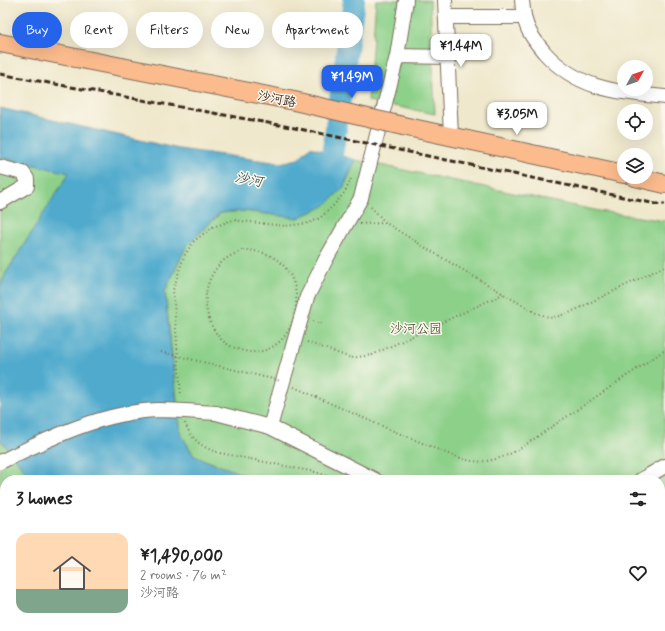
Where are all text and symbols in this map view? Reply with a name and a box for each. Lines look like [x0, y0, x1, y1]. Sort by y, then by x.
chip: Buy [12, 12, 62, 48]
chip: Rent [70, 12, 128, 48]
chip: Filters [136, 12, 203, 48]
chip: New [211, 12, 264, 48]
chip: Apartment [272, 12, 363, 48]
pin: ¥1.44M [428, 34, 494, 68]
text: ¥1.44M [440, 38, 482, 55]
north arrow [617, 60, 653, 96]
map controls [617, 60, 653, 184]
pin: ¥1.49M [319, 65, 385, 99]
text: ¥1.49M [331, 69, 373, 86]
street label: 沙河路 [256, 87, 297, 112]
pin: ¥3.05M [484, 102, 550, 136]
button: locate [617, 104, 653, 140]
text: ¥3.05M [496, 106, 538, 123]
button: layers [617, 148, 653, 184]
water label: 沙河 [233, 168, 266, 192]
park label: 沙河公园 [390, 321, 442, 338]
text: 3 homes [16, 488, 73, 510]
icon: filters [627, 488, 649, 510]
text: ¥1,490,000 [140, 545, 223, 567]
icon: home [48, 549, 96, 597]
icon: heart [627, 562, 649, 584]
text: 2 rooms · 76 m² [140, 567, 227, 584]
text: 沙河路 [140, 585, 179, 602]

